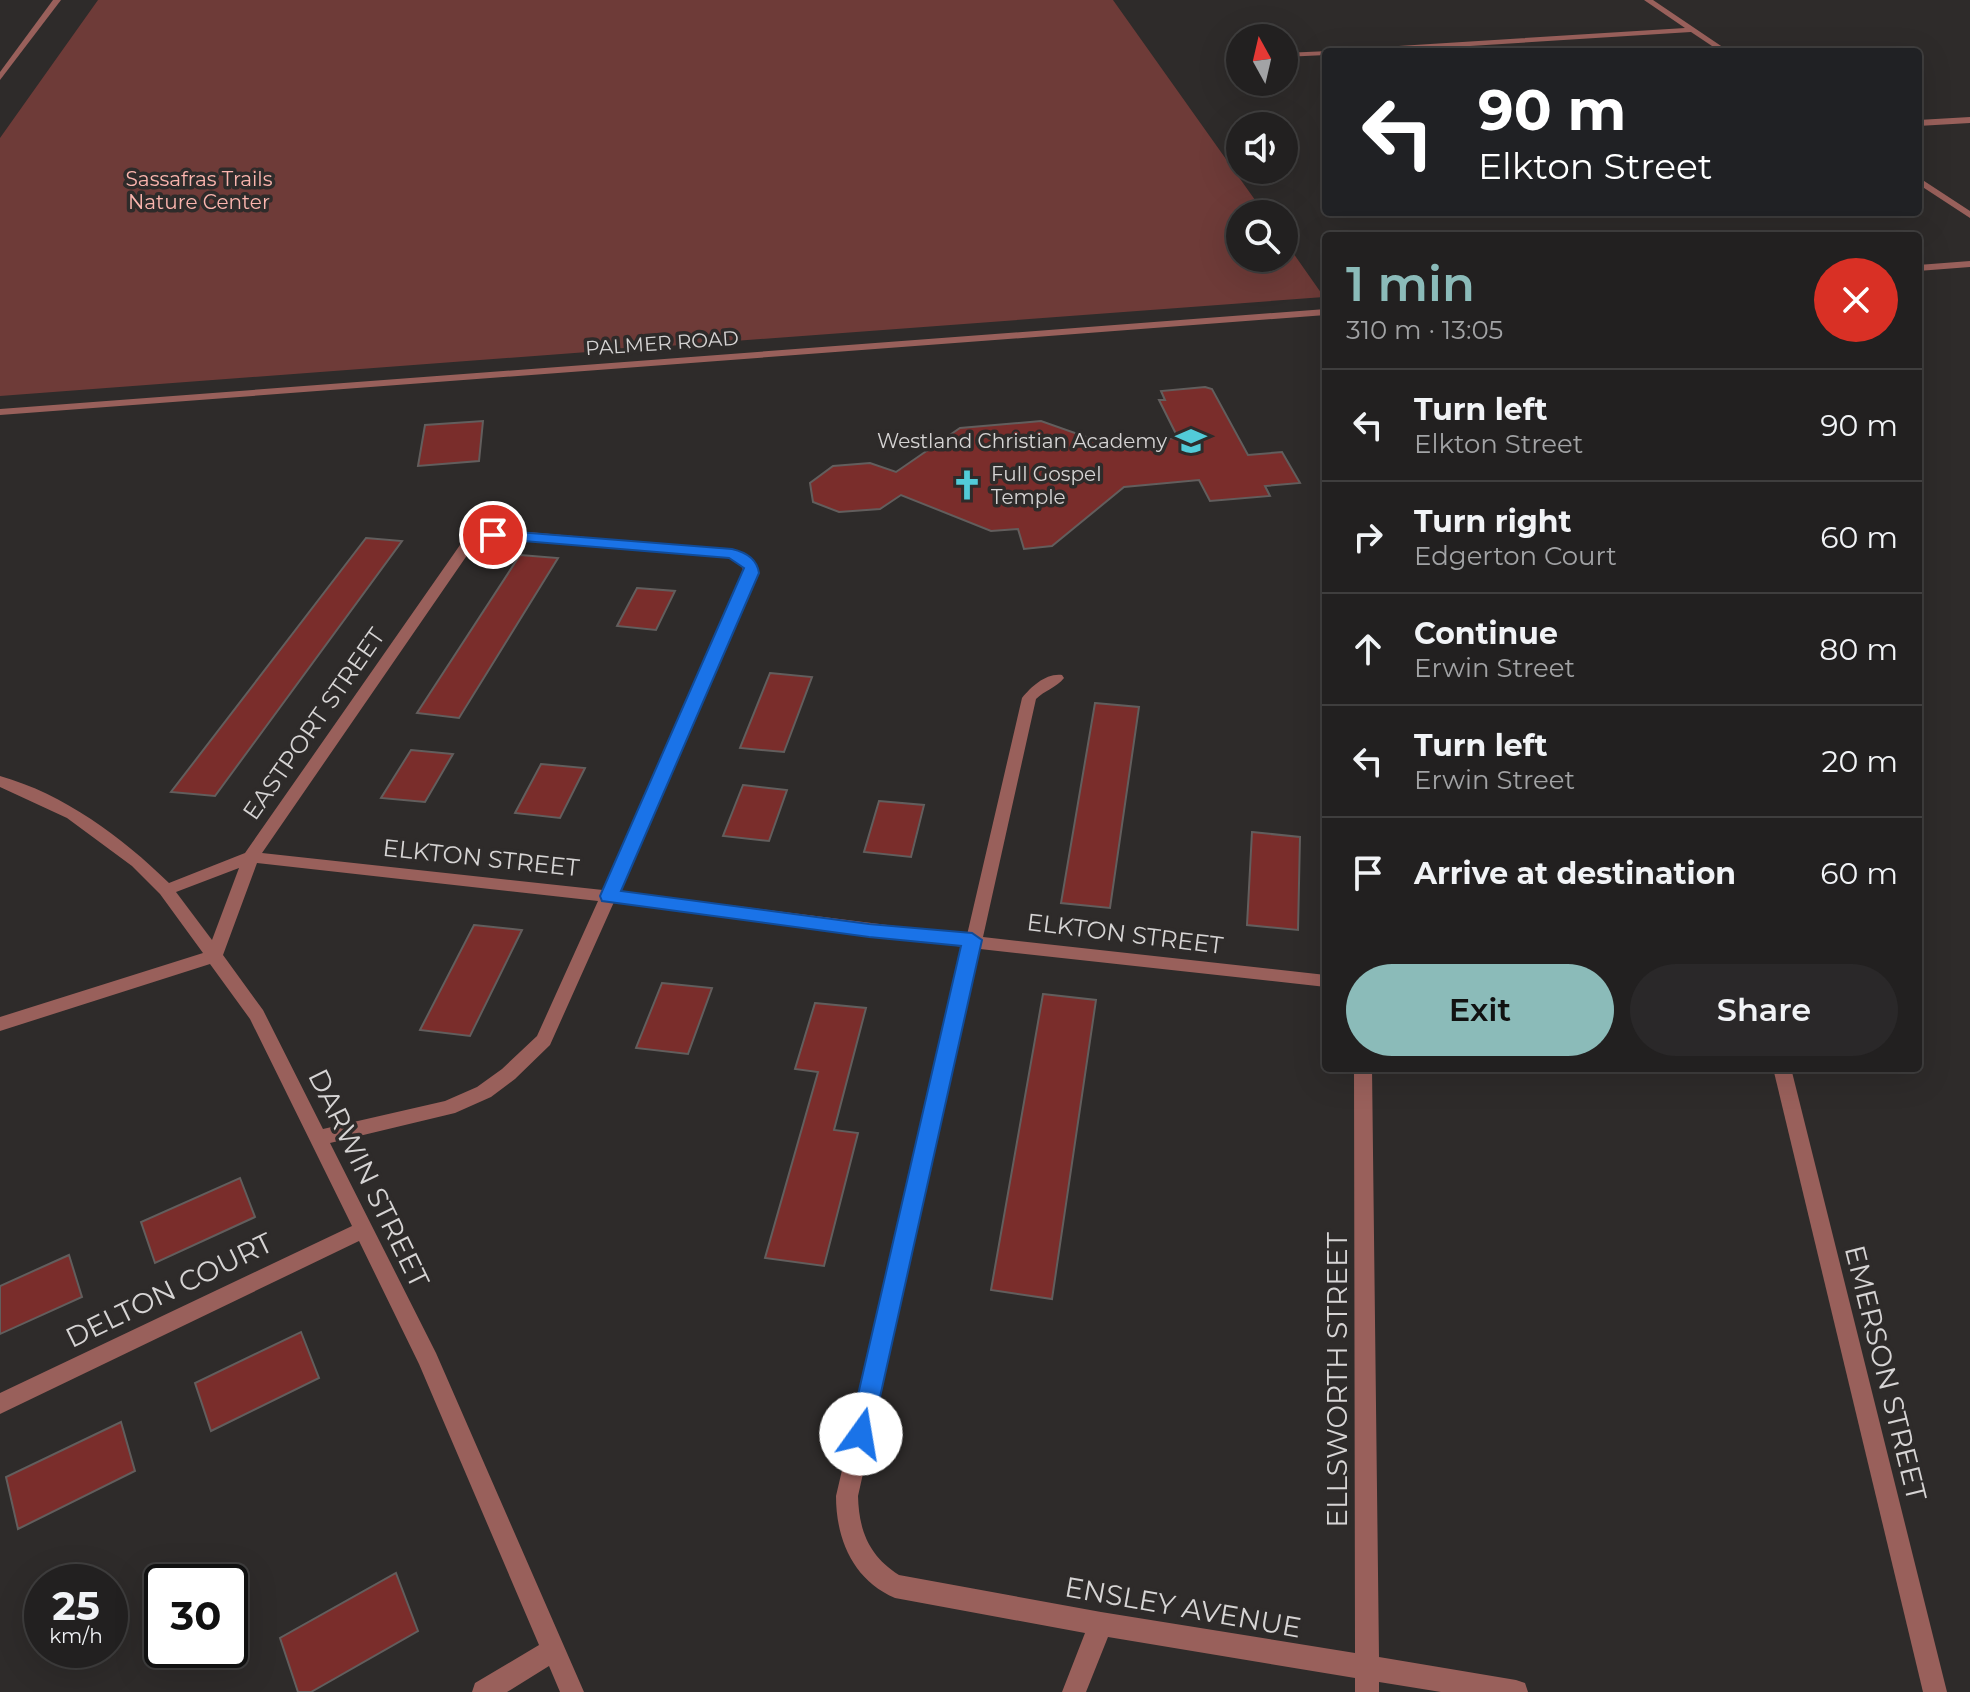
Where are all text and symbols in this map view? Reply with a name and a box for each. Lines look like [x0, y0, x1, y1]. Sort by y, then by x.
north arrow [1226, 24, 1298, 96]
map controls [1226, 24, 1298, 272]
text: 90 m [1478, 76, 1626, 144]
icon: left [1346, 80, 1450, 184]
button: sound [1226, 112, 1298, 184]
text: Elkton Street [1478, 144, 1712, 188]
park label: Sassafras Trails Nature Center [126, 167, 273, 214]
button: search [1226, 200, 1298, 272]
text: 1 min [1346, 255, 1475, 313]
button: close [1814, 258, 1898, 342]
text: 310 m · 13:05 [1346, 314, 1503, 346]
street label: PALMER ROAD [585, 326, 739, 360]
text: Turn left [1414, 391, 1547, 428]
icon: left [1346, 403, 1390, 447]
text: 90 m [1820, 407, 1898, 444]
school or university icon: Westland Christian Academy [1174, 424, 1208, 458]
text: Elkton Street [1414, 428, 1583, 460]
place label: Westland Christian Academy [877, 429, 1167, 453]
place label: Full Gospel Temple [991, 462, 1102, 509]
church icon: Full Gospel Temple [950, 468, 984, 502]
pin [459, 501, 527, 569]
text: Turn right [1414, 503, 1571, 540]
icon: arrive [471, 513, 515, 557]
icon: right [1346, 515, 1390, 559]
text: 60 m [1820, 519, 1898, 556]
text: Edgerton Court [1414, 540, 1617, 572]
text: Continue [1414, 615, 1558, 652]
street label: EASTPORT STREET [236, 622, 391, 825]
icon: ahead [1346, 627, 1390, 671]
text: 80 m [1819, 631, 1898, 668]
text: Erwin Street [1414, 652, 1575, 684]
text: Turn left [1414, 727, 1547, 764]
icon: left [1346, 739, 1390, 783]
text: 20 m [1821, 743, 1898, 780]
text: Erwin Street [1414, 764, 1575, 796]
street label: ELKTON STREET [381, 833, 581, 882]
icon: arrive [1346, 851, 1390, 895]
text: Arrive at destination [1414, 855, 1736, 892]
text: 60 m [1820, 855, 1898, 892]
street label: ELKTON STREET [1025, 907, 1225, 960]
button: Exit [1346, 964, 1614, 1056]
button: Share [1630, 964, 1898, 1056]
street label: DARWIN STREET [301, 1063, 437, 1293]
street label: DELTON COURT [60, 1225, 278, 1355]
street label: ELLSWORTH STREET [1320, 1232, 1354, 1528]
street label: EMERSON STREET [1838, 1242, 1934, 1504]
position arrow [819, 1392, 903, 1476]
speed limit sign: 30 [144, 1564, 248, 1668]
street label: ENSLEY AVENUE [1062, 1569, 1304, 1645]
text: 25 [52, 1581, 100, 1630]
text: km/h [49, 1624, 103, 1648]

